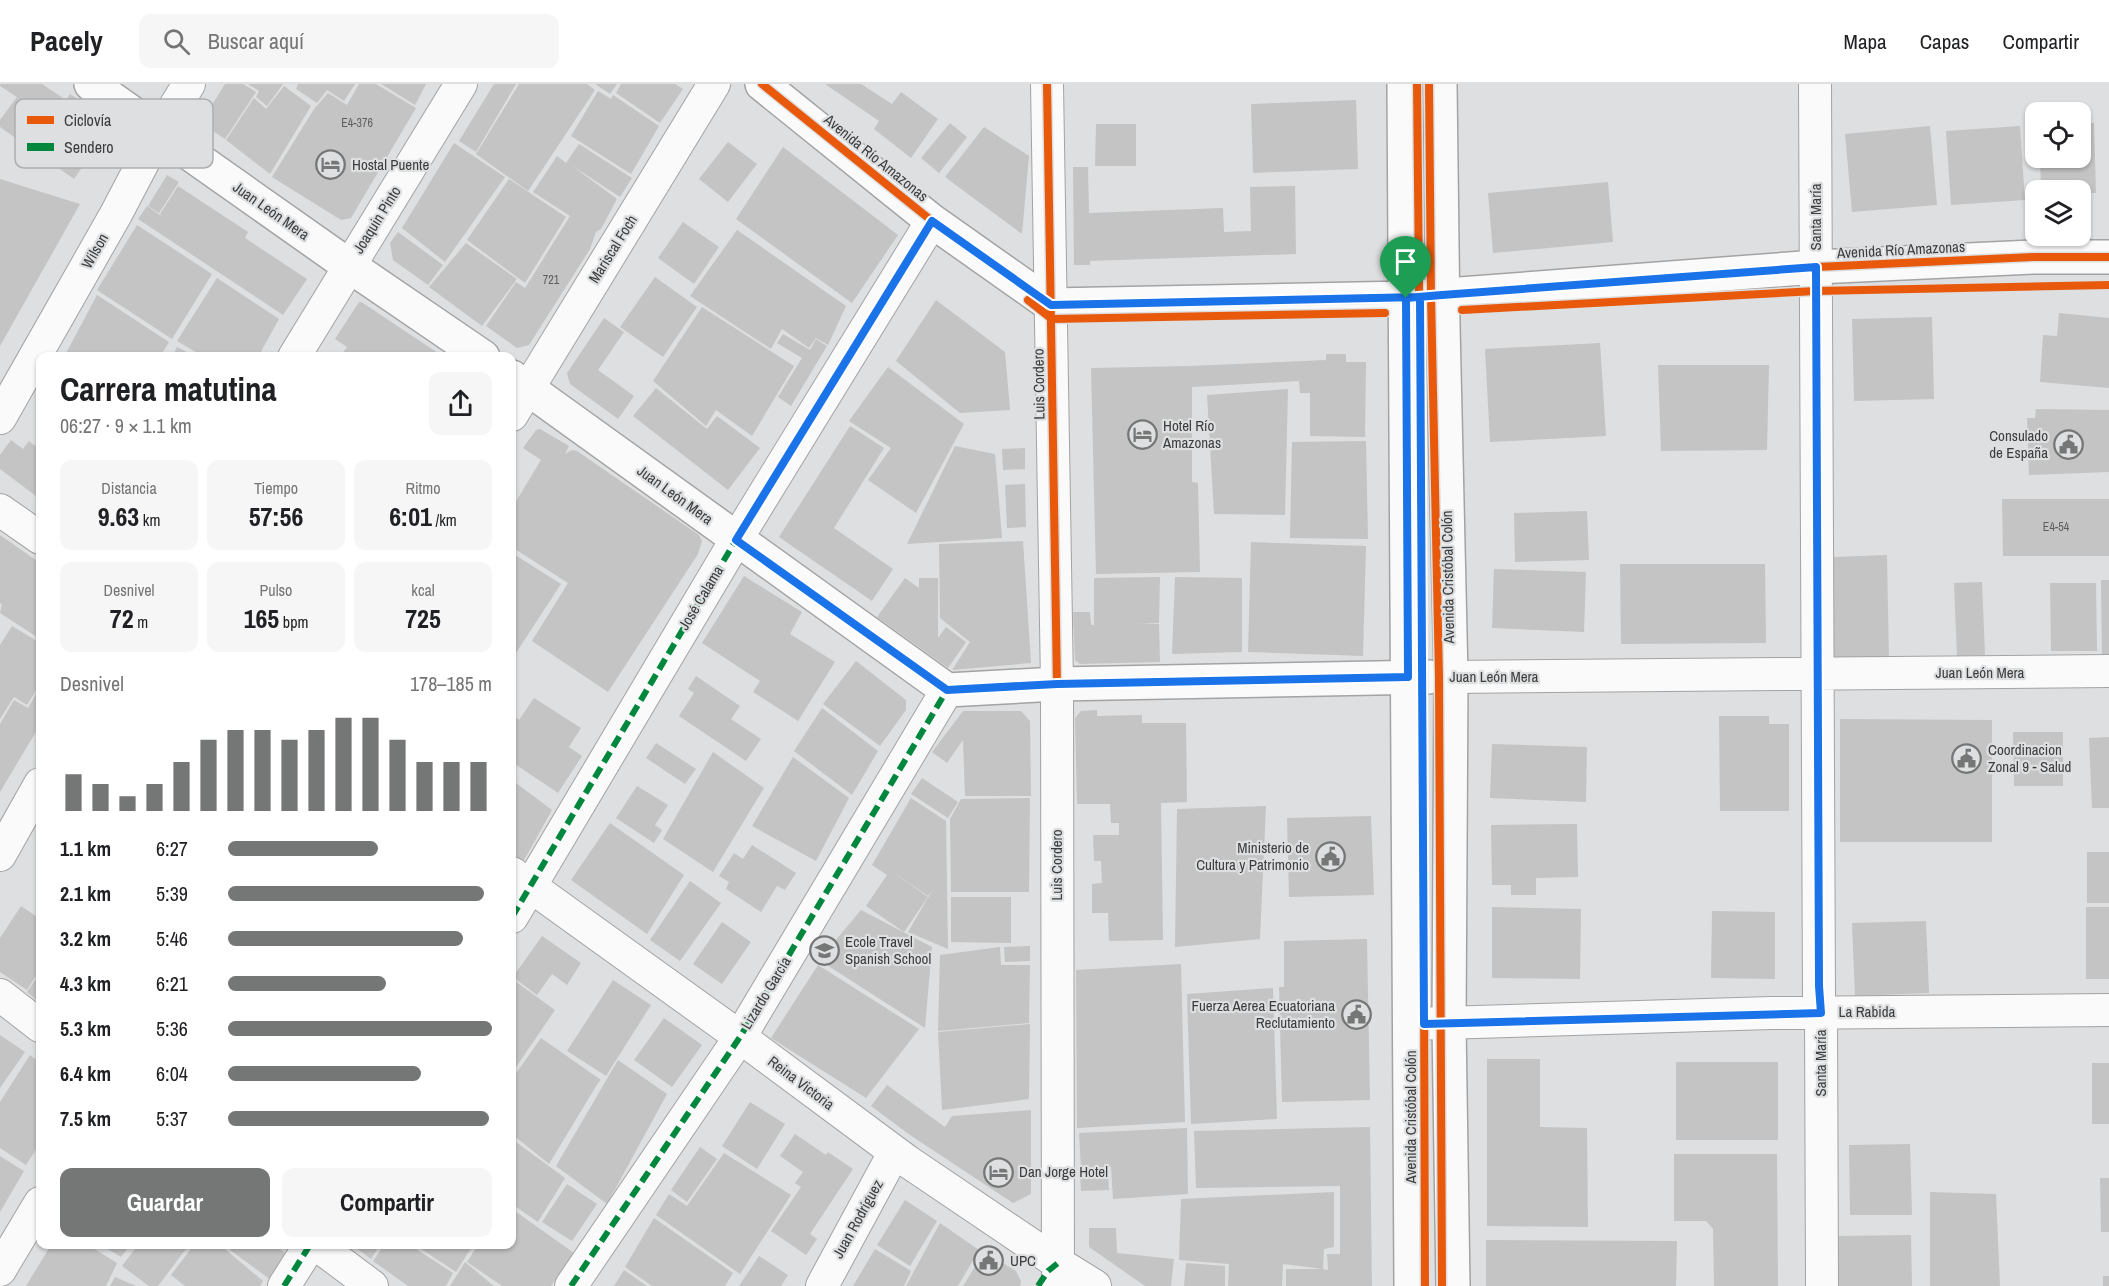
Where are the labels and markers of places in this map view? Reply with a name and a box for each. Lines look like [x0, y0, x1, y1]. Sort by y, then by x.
hotel icon: Hostal Puente [315, 149, 347, 181]
place label: Hostal Puente [352, 154, 429, 175]
pin [1380, 236, 1431, 298]
place label: Hotel Río Amazonas [1162, 415, 1221, 453]
hotel icon: Hotel Río Amazonas [1126, 419, 1158, 451]
place label: Consulado de España [1989, 425, 2048, 463]
public building icon: Consulado de España [2053, 429, 2085, 461]
place label: Coordinacion Zonal 9 - Salud [1988, 739, 2071, 777]
public building icon: Coordinacion Zonal 9 - Salud [1951, 743, 1983, 775]
place label: Ministerio de Cultura y Patrimonio [1196, 837, 1309, 875]
public building icon: Ministerio de Cultura y Patrimonio [1314, 841, 1346, 873]
place label: Ecole Travel Spanish School [845, 931, 931, 969]
school or university icon: Ecole Travel Spanish School [808, 935, 840, 967]
place label: Fuerza Aerea Ecuatoriana Reclutamiento [1191, 995, 1335, 1033]
public building icon: Fuerza Aerea Ecuatoriana Reclutamiento [1340, 999, 1372, 1031]
hotel icon: Dan Jorge Hotel [982, 1156, 1014, 1188]
place label: Dan Jorge Hotel [1019, 1161, 1108, 1182]
public building icon: UPC [973, 1245, 1005, 1277]
place label: UPC [1010, 1250, 1036, 1271]

